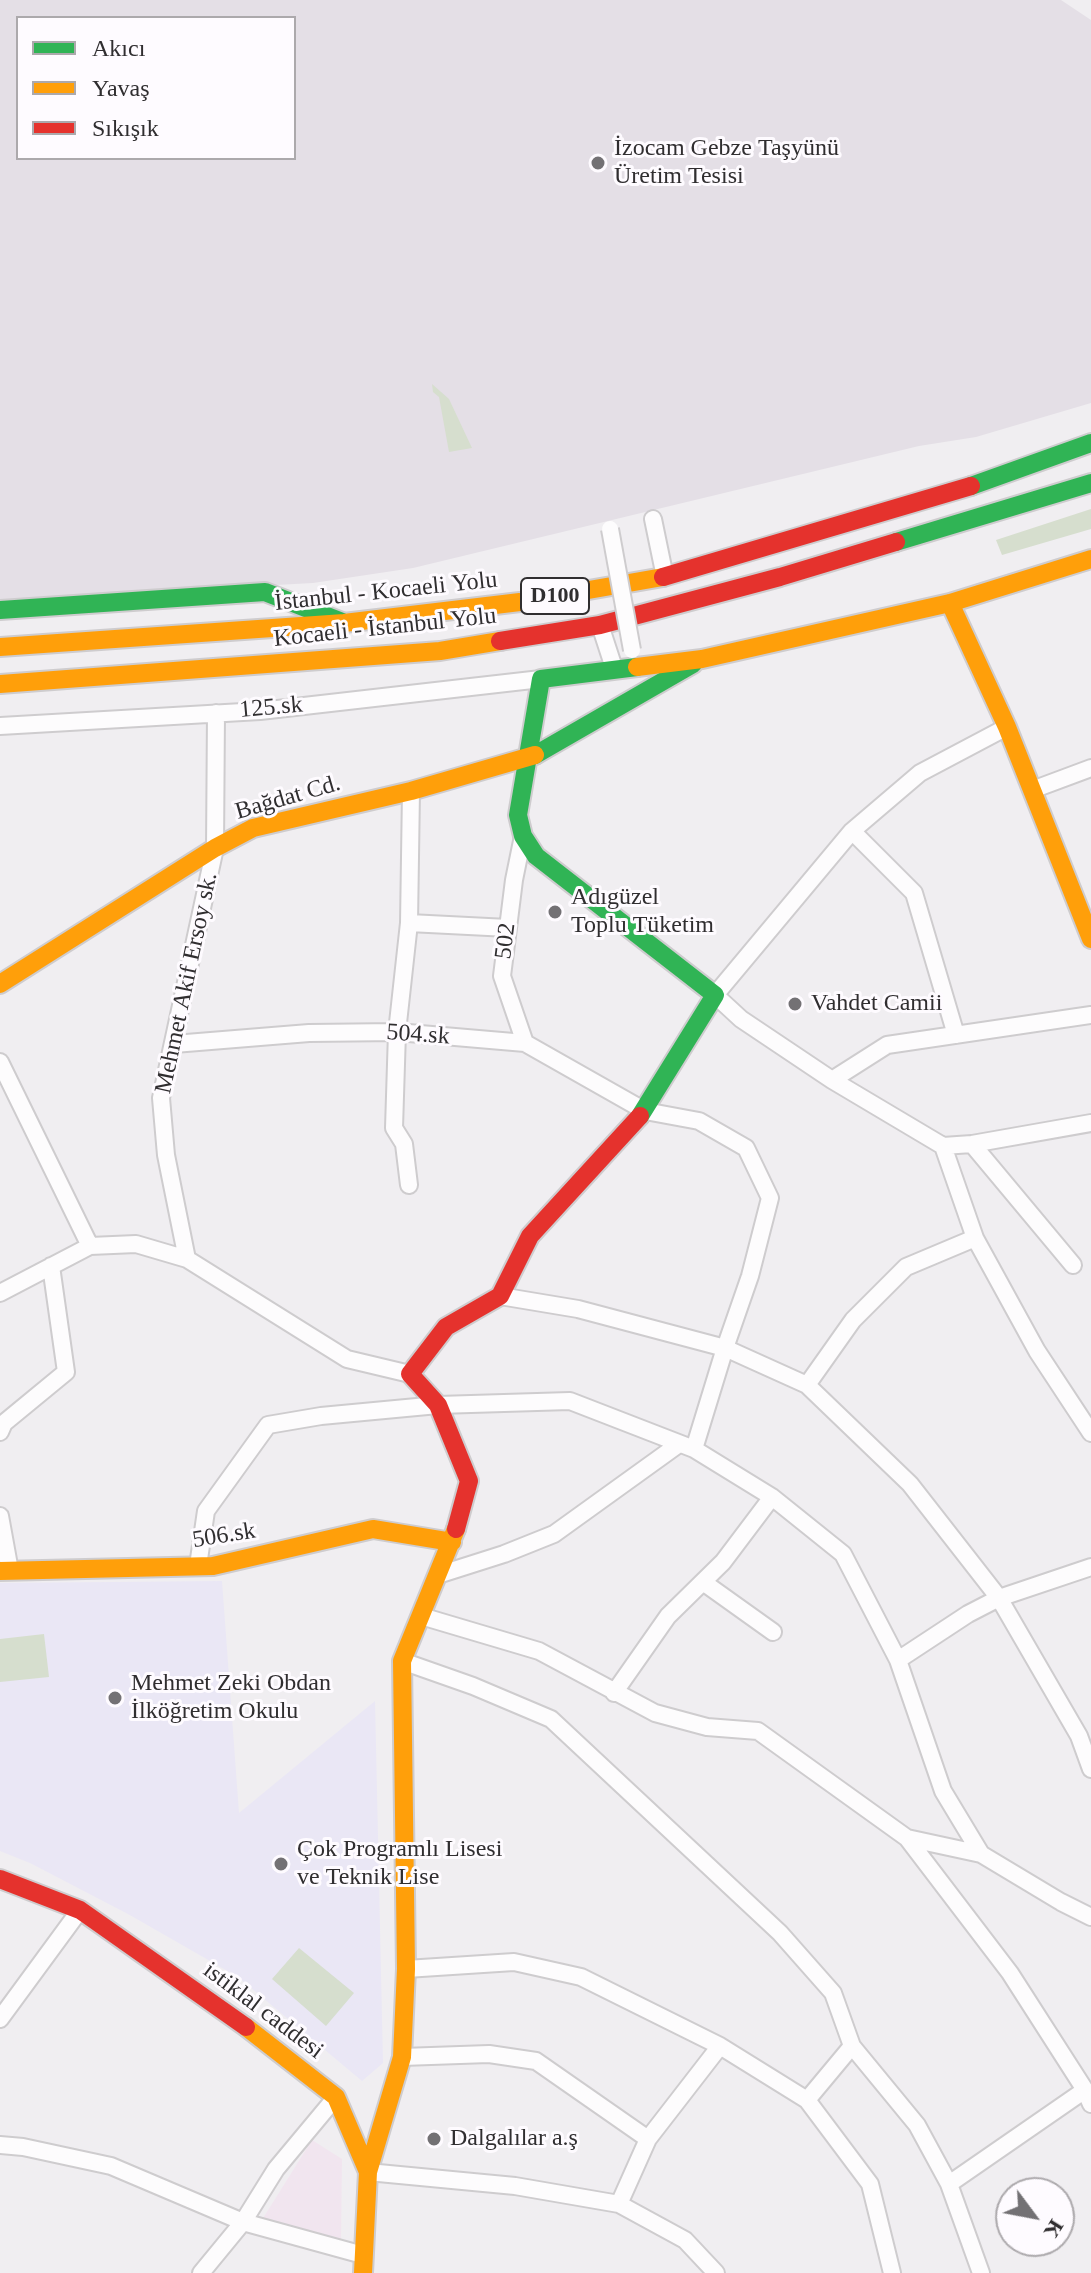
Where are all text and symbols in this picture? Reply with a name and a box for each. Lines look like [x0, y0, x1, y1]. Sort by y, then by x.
legend [16, 16, 296, 160]
text: Akıcı [92, 35, 145, 61]
text: Yavaş [92, 75, 150, 101]
text: Sıkışık [92, 115, 159, 141]
place label: İzocam Gebze Taşyünü Üretim Tesisi [614, 135, 839, 191]
marker: İzocam Gebze Taşyünü Üretim Tesisi [589, 154, 607, 172]
street label: İstanbul - Kocaeli Yolu [273, 566, 499, 618]
road number: D100 [521, 578, 589, 614]
street label: Kocaeli - İstanbul Yolu [272, 602, 498, 654]
street label: 125.sk [238, 691, 304, 725]
street label: Bağdat Cd. [232, 769, 344, 827]
street label: Mehmet Akif Ersoy sk. [149, 870, 225, 1096]
place label: Adıgüzel Toplu Tüketim [571, 884, 714, 940]
marker: Adıgüzel Toplu Tüketim [546, 903, 564, 921]
street label: 502 [490, 921, 522, 961]
place label: Vahdet Camii [811, 990, 942, 1018]
marker: Vahdet Camii [786, 995, 804, 1013]
street label: 504.sk [385, 1018, 451, 1052]
street label: 506.sk [190, 1517, 258, 1555]
place label: Mehmet Zeki Obdan İlköğretim Okulu [131, 1670, 331, 1726]
marker: Mehmet Zeki Obdan İlköğretim Okulu [106, 1689, 124, 1707]
place label: Çok Programlı Lisesi ve Teknik Lise [297, 1836, 502, 1892]
marker: Çok Programlı Lisesi ve Teknik Lise [272, 1855, 290, 1873]
street label: istiklal caddesi [197, 1956, 329, 2066]
place label: Dalgalılar a.ş [450, 2125, 578, 2153]
marker: Dalgalılar a.ş [425, 2130, 443, 2148]
north arrow [995, 2177, 1075, 2257]
text: K [1039, 2215, 1069, 2243]

